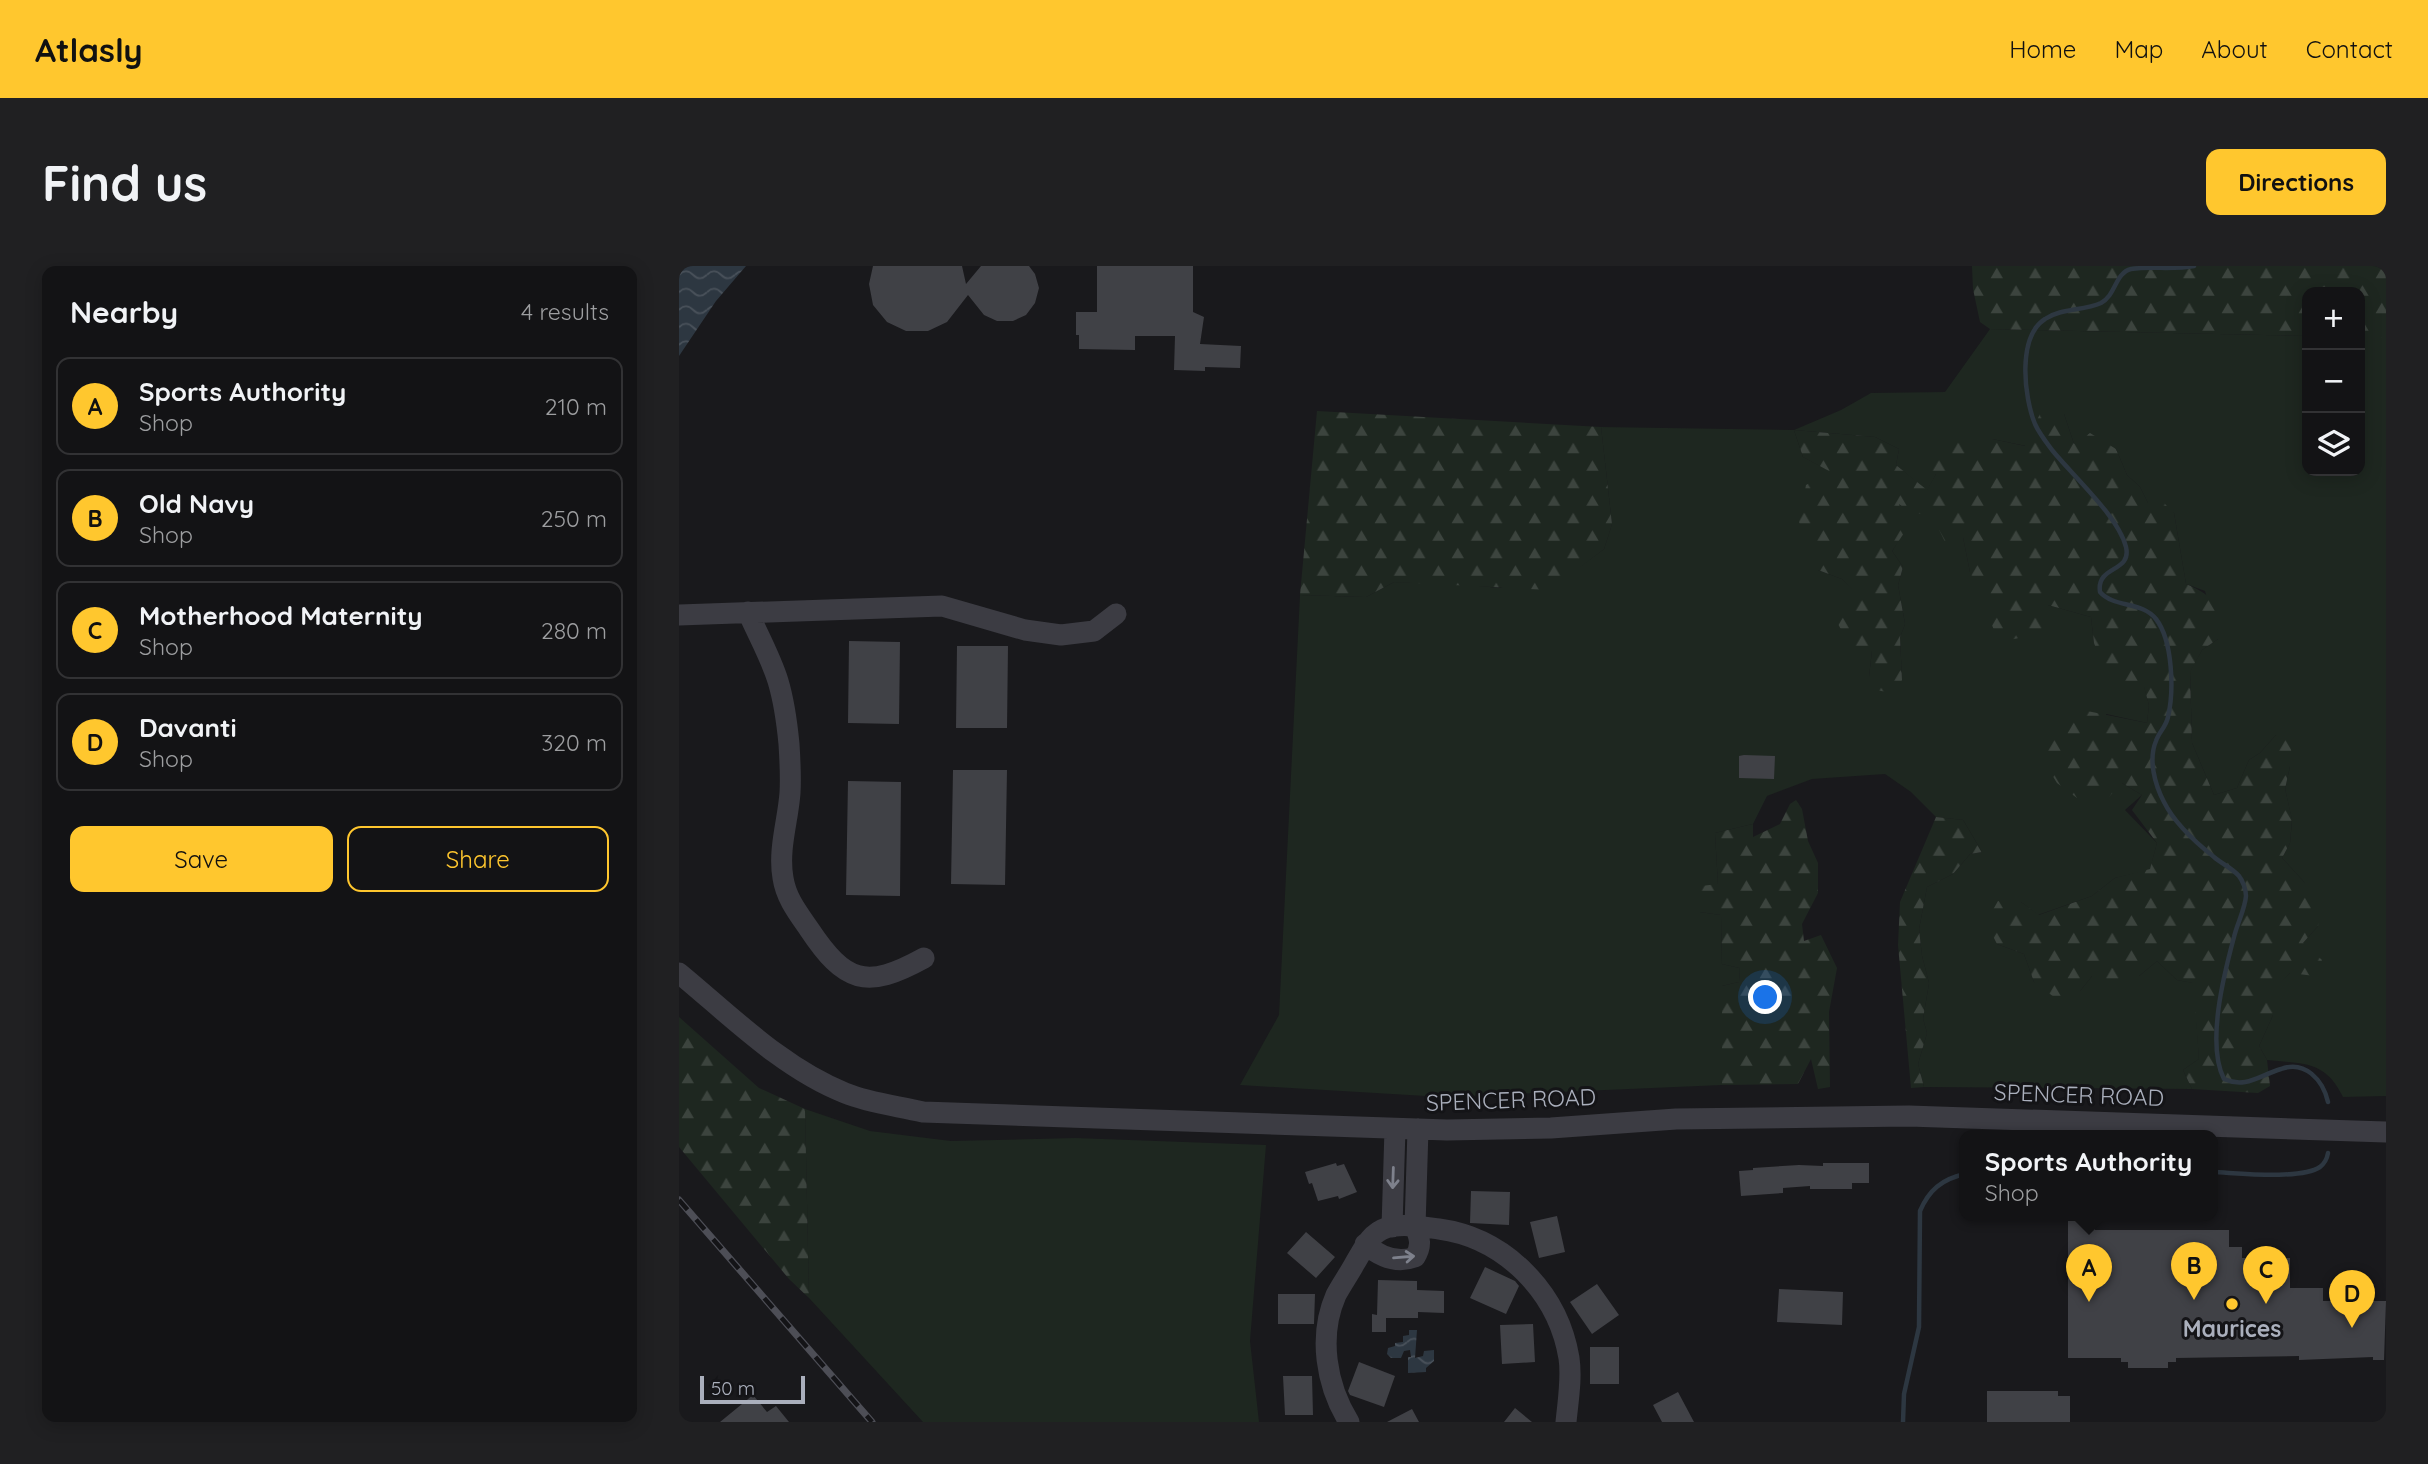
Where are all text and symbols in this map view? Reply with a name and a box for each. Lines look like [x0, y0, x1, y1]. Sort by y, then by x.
text: Atlasly [35, 29, 143, 70]
text: Home [2009, 34, 2076, 64]
text: Map [2114, 34, 2163, 64]
text: About [2201, 34, 2268, 64]
text: Contact [2306, 34, 2393, 64]
button: Directions [2206, 149, 2386, 215]
text: Find us [42, 152, 207, 213]
map controls [2302, 287, 2365, 476]
button: + [2302, 287, 2365, 350]
text: Nearby [70, 293, 178, 331]
text: 4 results [521, 297, 609, 326]
button: − [2302, 350, 2365, 413]
text: Sports Authority [139, 375, 346, 408]
text: A [88, 392, 102, 421]
text: 210 m [545, 392, 607, 421]
text: Shop [139, 408, 193, 437]
button: layers [2302, 413, 2365, 476]
text: Old Navy [139, 487, 254, 520]
text: B [87, 504, 103, 533]
text: 250 m [541, 504, 607, 533]
text: Shop [139, 520, 193, 549]
text: Motherhood Maternity [139, 599, 423, 632]
text: C [88, 616, 102, 645]
text: 280 m [541, 616, 607, 645]
text: Shop [139, 632, 193, 661]
text: Davanti [139, 711, 237, 744]
text: D [87, 728, 103, 757]
text: 320 m [541, 728, 607, 757]
text: Shop [139, 744, 193, 773]
button: Save [70, 826, 333, 892]
button: Share [347, 826, 609, 892]
your location [1748, 980, 1782, 1014]
street label: SPENCER ROAD [1993, 1077, 2165, 1112]
street label: SPENCER ROAD [1425, 1082, 1597, 1117]
popup [1959, 1130, 2218, 1221]
text: Sports Authority [1985, 1145, 2192, 1178]
one-way arrow [1387, 1166, 1400, 1189]
text: Shop [1985, 1178, 2039, 1207]
pin: B [2171, 1242, 2217, 1300]
pin: A [2066, 1244, 2112, 1302]
pin: C [2243, 1246, 2289, 1304]
one-way arrow [1392, 1250, 1415, 1263]
pin: D [2329, 1270, 2375, 1328]
marker: Maurices [2224, 1296, 2240, 1312]
place label: Maurices [2183, 1314, 2281, 1343]
scale bar [700, 1373, 805, 1405]
text: 50 m [711, 1376, 755, 1400]

